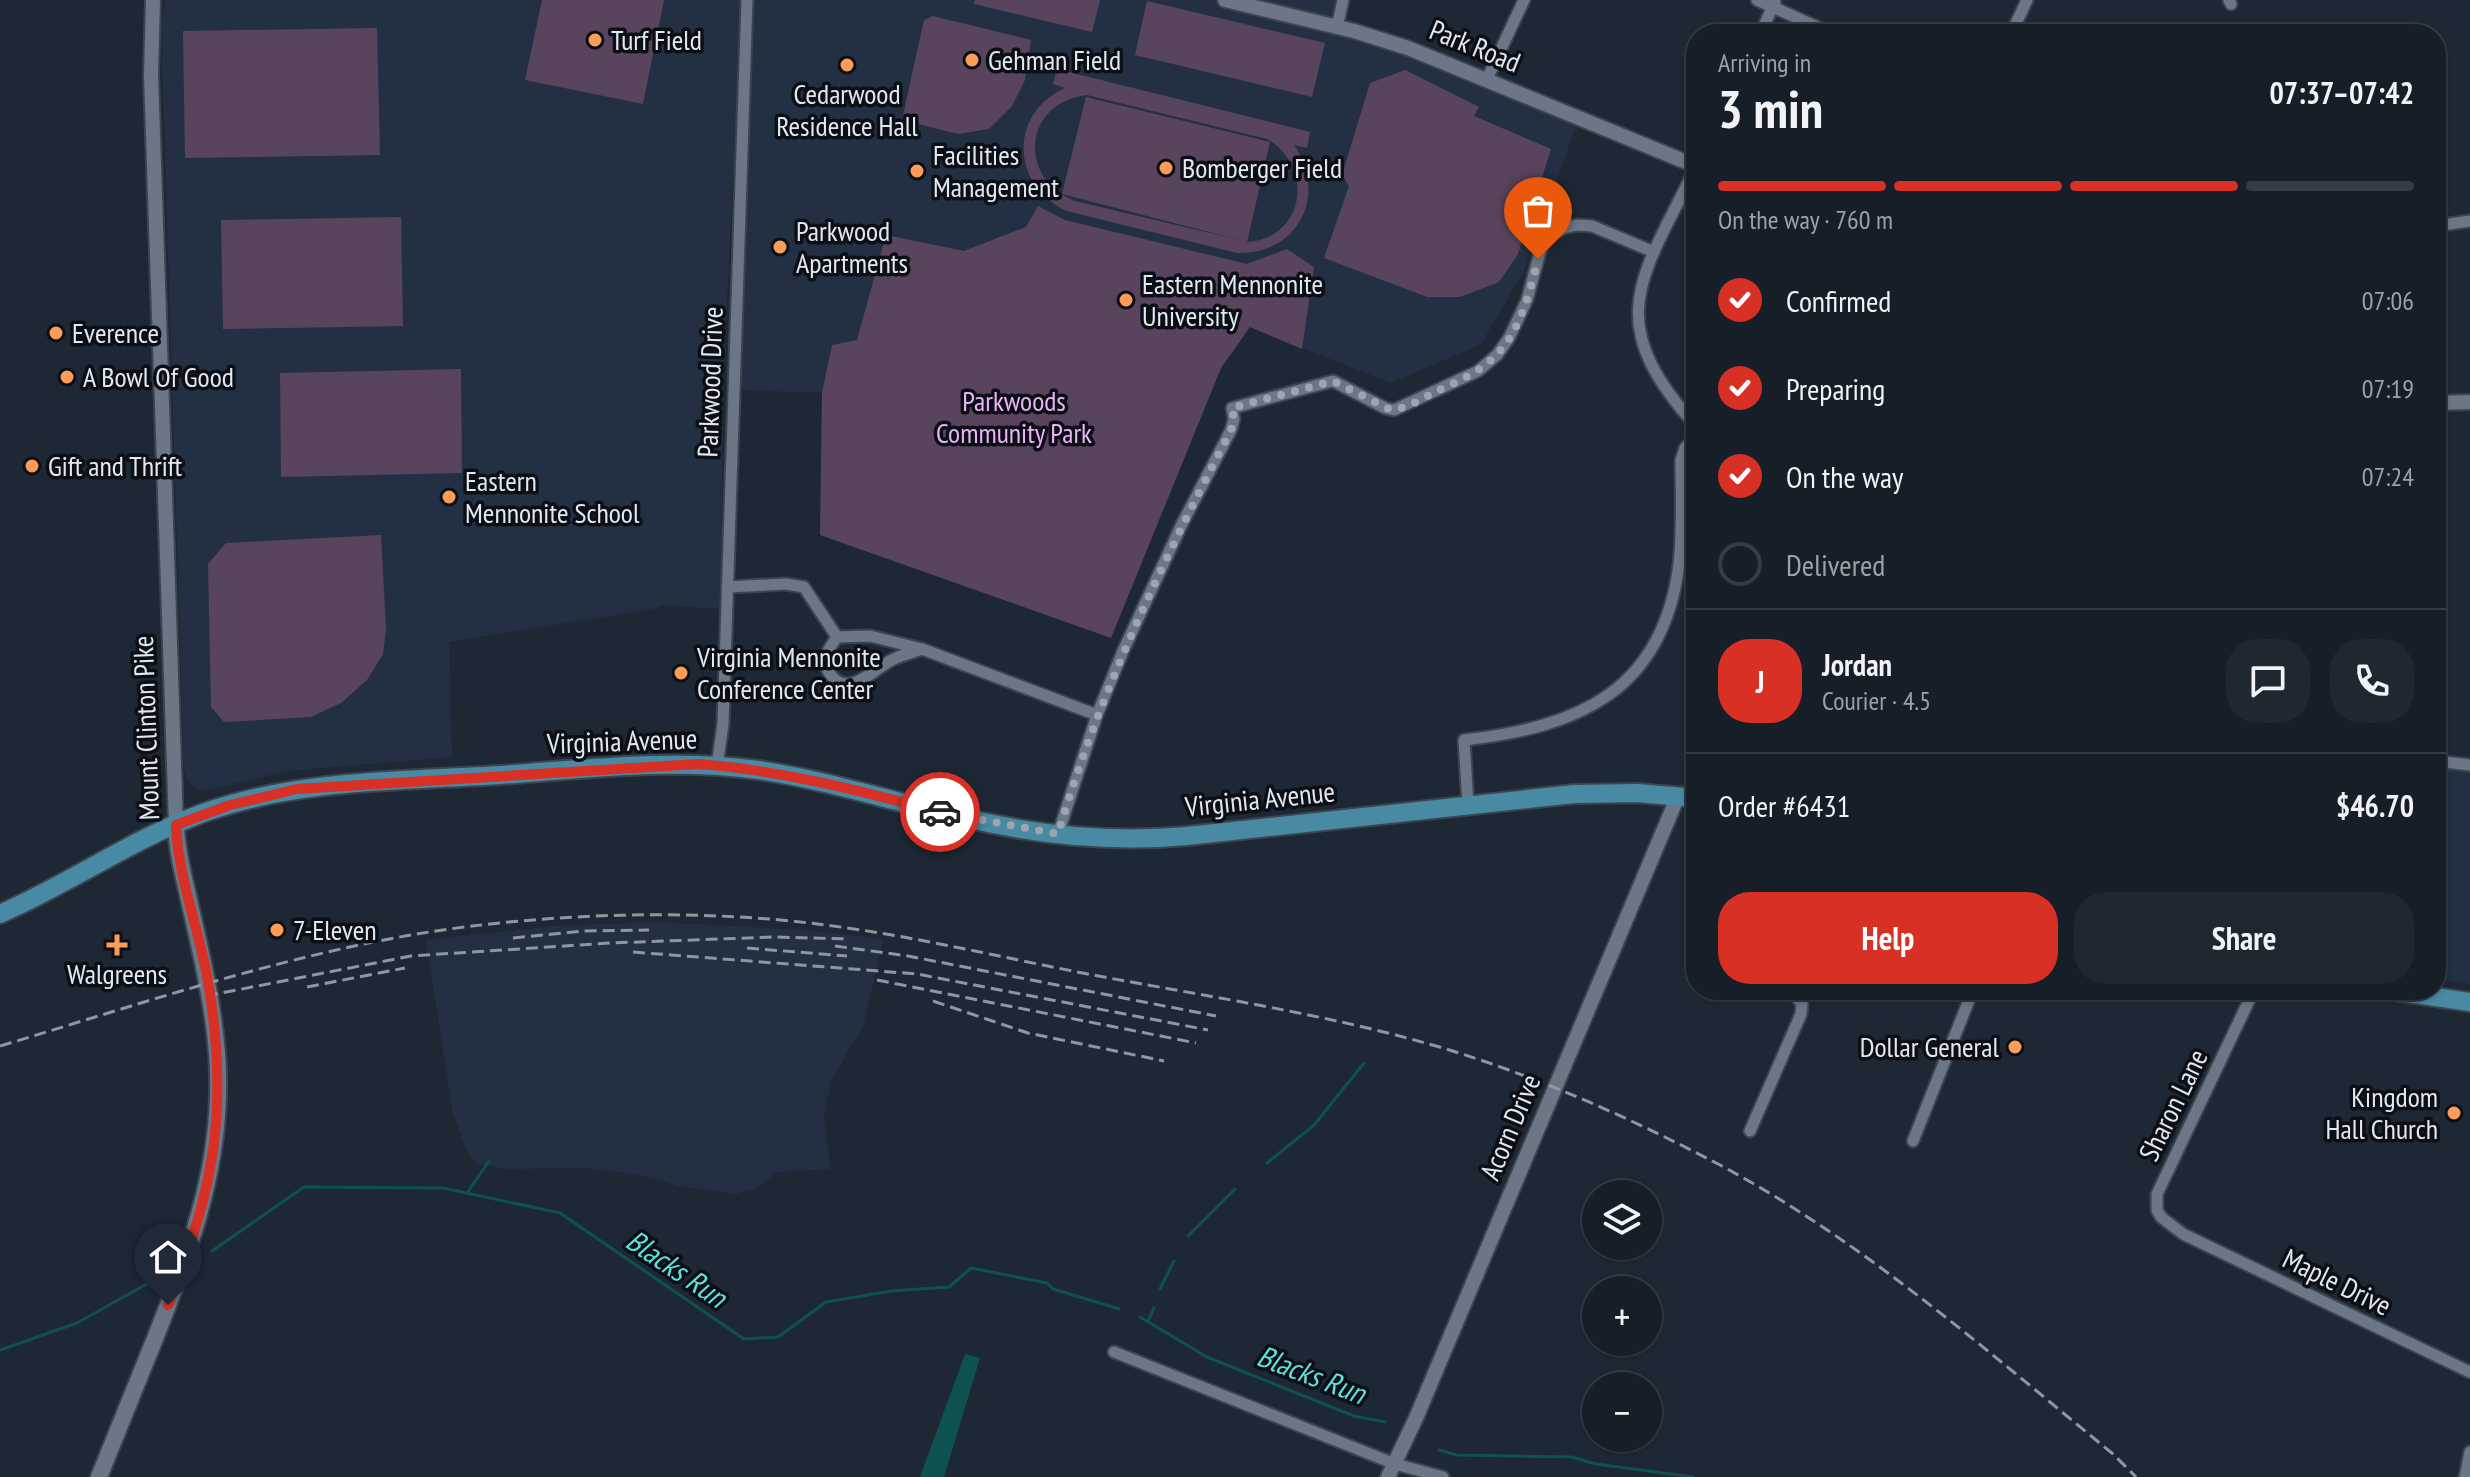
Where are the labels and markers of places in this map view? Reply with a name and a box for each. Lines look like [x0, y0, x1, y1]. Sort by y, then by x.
place label: Turf Field [611, 21, 702, 58]
marker: Turf Field [586, 31, 604, 49]
place label: Gehman Field [988, 41, 1121, 78]
marker: Gehman Field [963, 51, 981, 69]
marker: Cedarwood Residence Hall [838, 56, 856, 74]
place label: Cedarwood Residence Hall [776, 75, 918, 144]
place label: Facilities Management [933, 136, 1059, 205]
place label: Bomberger Field [1182, 149, 1342, 186]
marker: Bomberger Field [1157, 159, 1175, 177]
marker: Facilities Management [908, 162, 926, 180]
pin [1504, 177, 1572, 259]
place label: Parkwood Apartments [796, 212, 908, 281]
marker: Parkwood Apartments [771, 238, 789, 256]
place label: Eastern Mennonite University [1142, 265, 1323, 334]
marker: Eastern Mennonite University [1117, 291, 1135, 309]
place label: Everence [72, 314, 159, 351]
marker: Everence [47, 324, 65, 342]
place label: A Bowl Of Good [83, 358, 234, 395]
marker: A Bowl Of Good [58, 368, 76, 386]
place label: Gift and Thrift [48, 447, 183, 484]
marker: Gift and Thrift [23, 457, 41, 475]
place label: Eastern Mennonite School [465, 462, 640, 531]
marker: Eastern Mennonite School [440, 488, 458, 506]
place label: Virginia Mennonite Conference Center [696, 638, 881, 707]
marker: Virginia Mennonite Conference Center [672, 664, 690, 682]
place label: 7-Eleven [293, 911, 377, 948]
marker: 7-Eleven [268, 921, 286, 939]
marker: Walgreens [108, 936, 126, 954]
place label: Walgreens [67, 955, 167, 992]
place label: Dollar General [1860, 1028, 1999, 1065]
marker: Dollar General [2006, 1038, 2024, 1056]
place label: Kingdom Hall Church [2326, 1078, 2438, 1147]
marker: Kingdom Hall Church [2445, 1104, 2463, 1122]
pin [134, 1223, 202, 1305]

